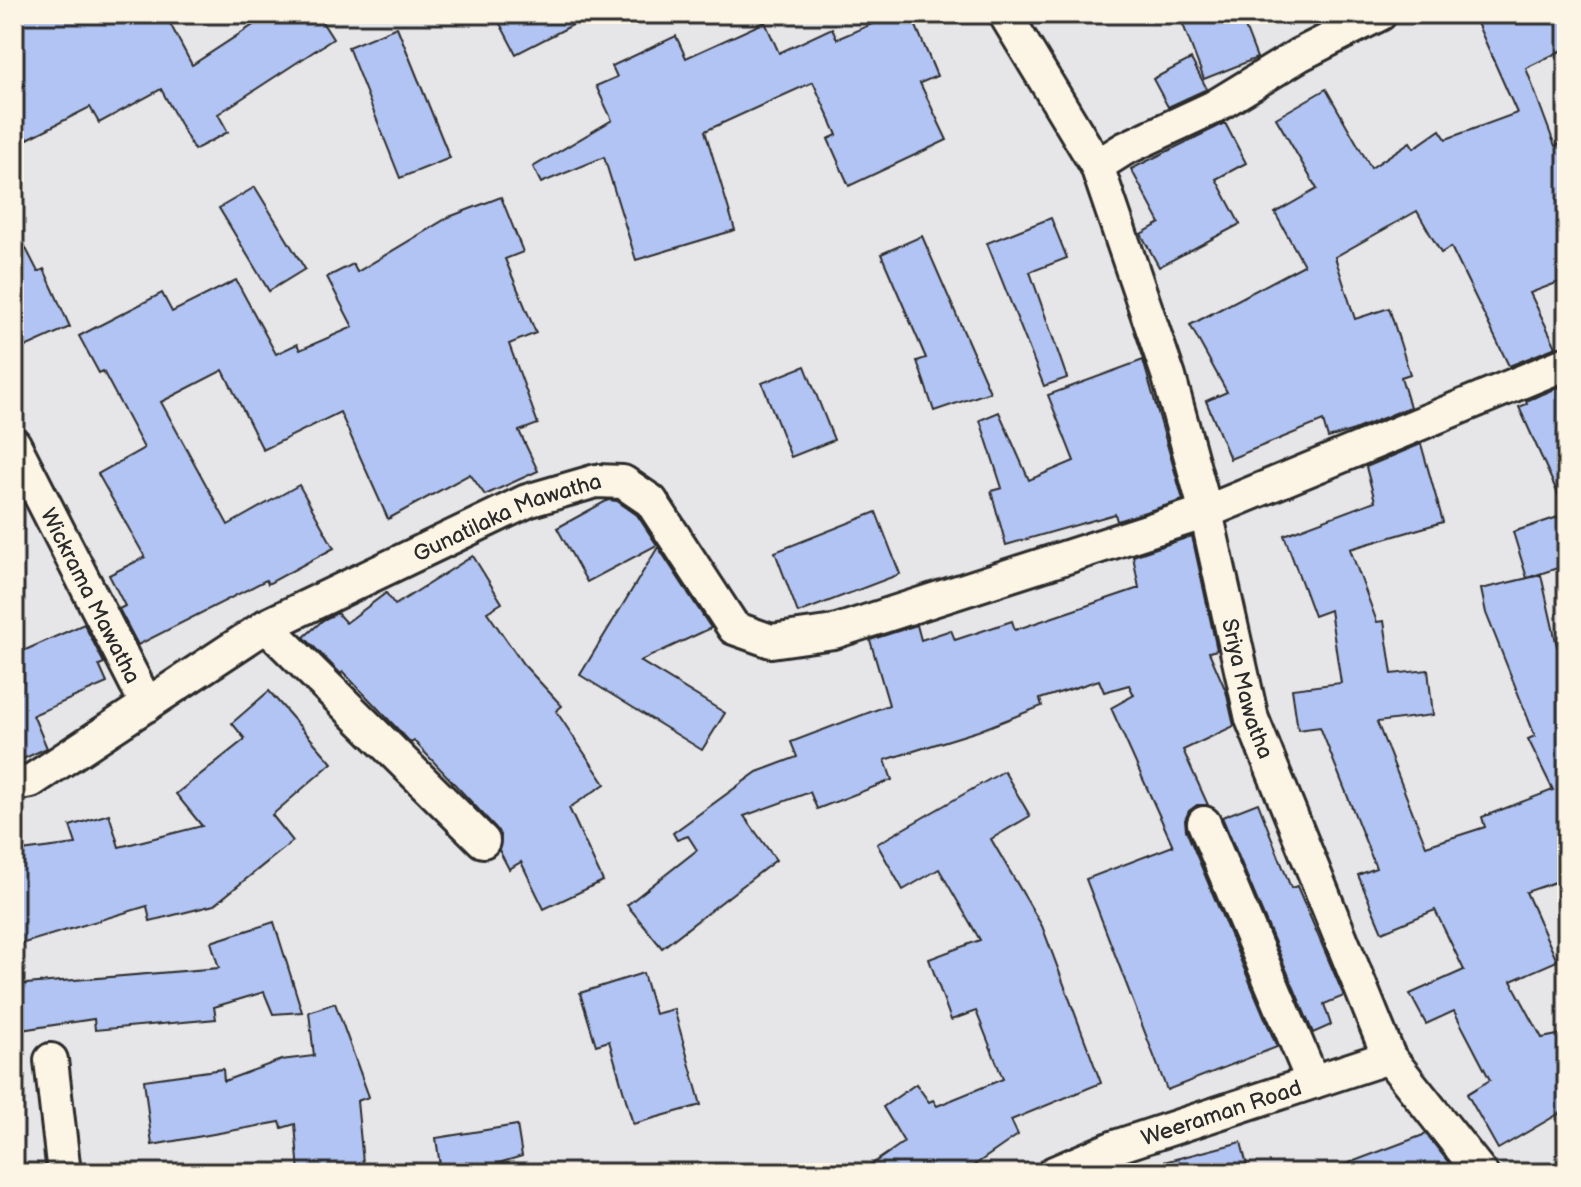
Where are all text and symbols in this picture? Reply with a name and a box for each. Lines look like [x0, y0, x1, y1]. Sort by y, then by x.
street label: Gunatilaka Mawatha [409, 468, 605, 568]
street label: Wickrama Mawatha [34, 504, 146, 688]
street label: Sriya Mawatha [1215, 616, 1279, 763]
street label: Weeraman Road [1138, 1075, 1305, 1152]

